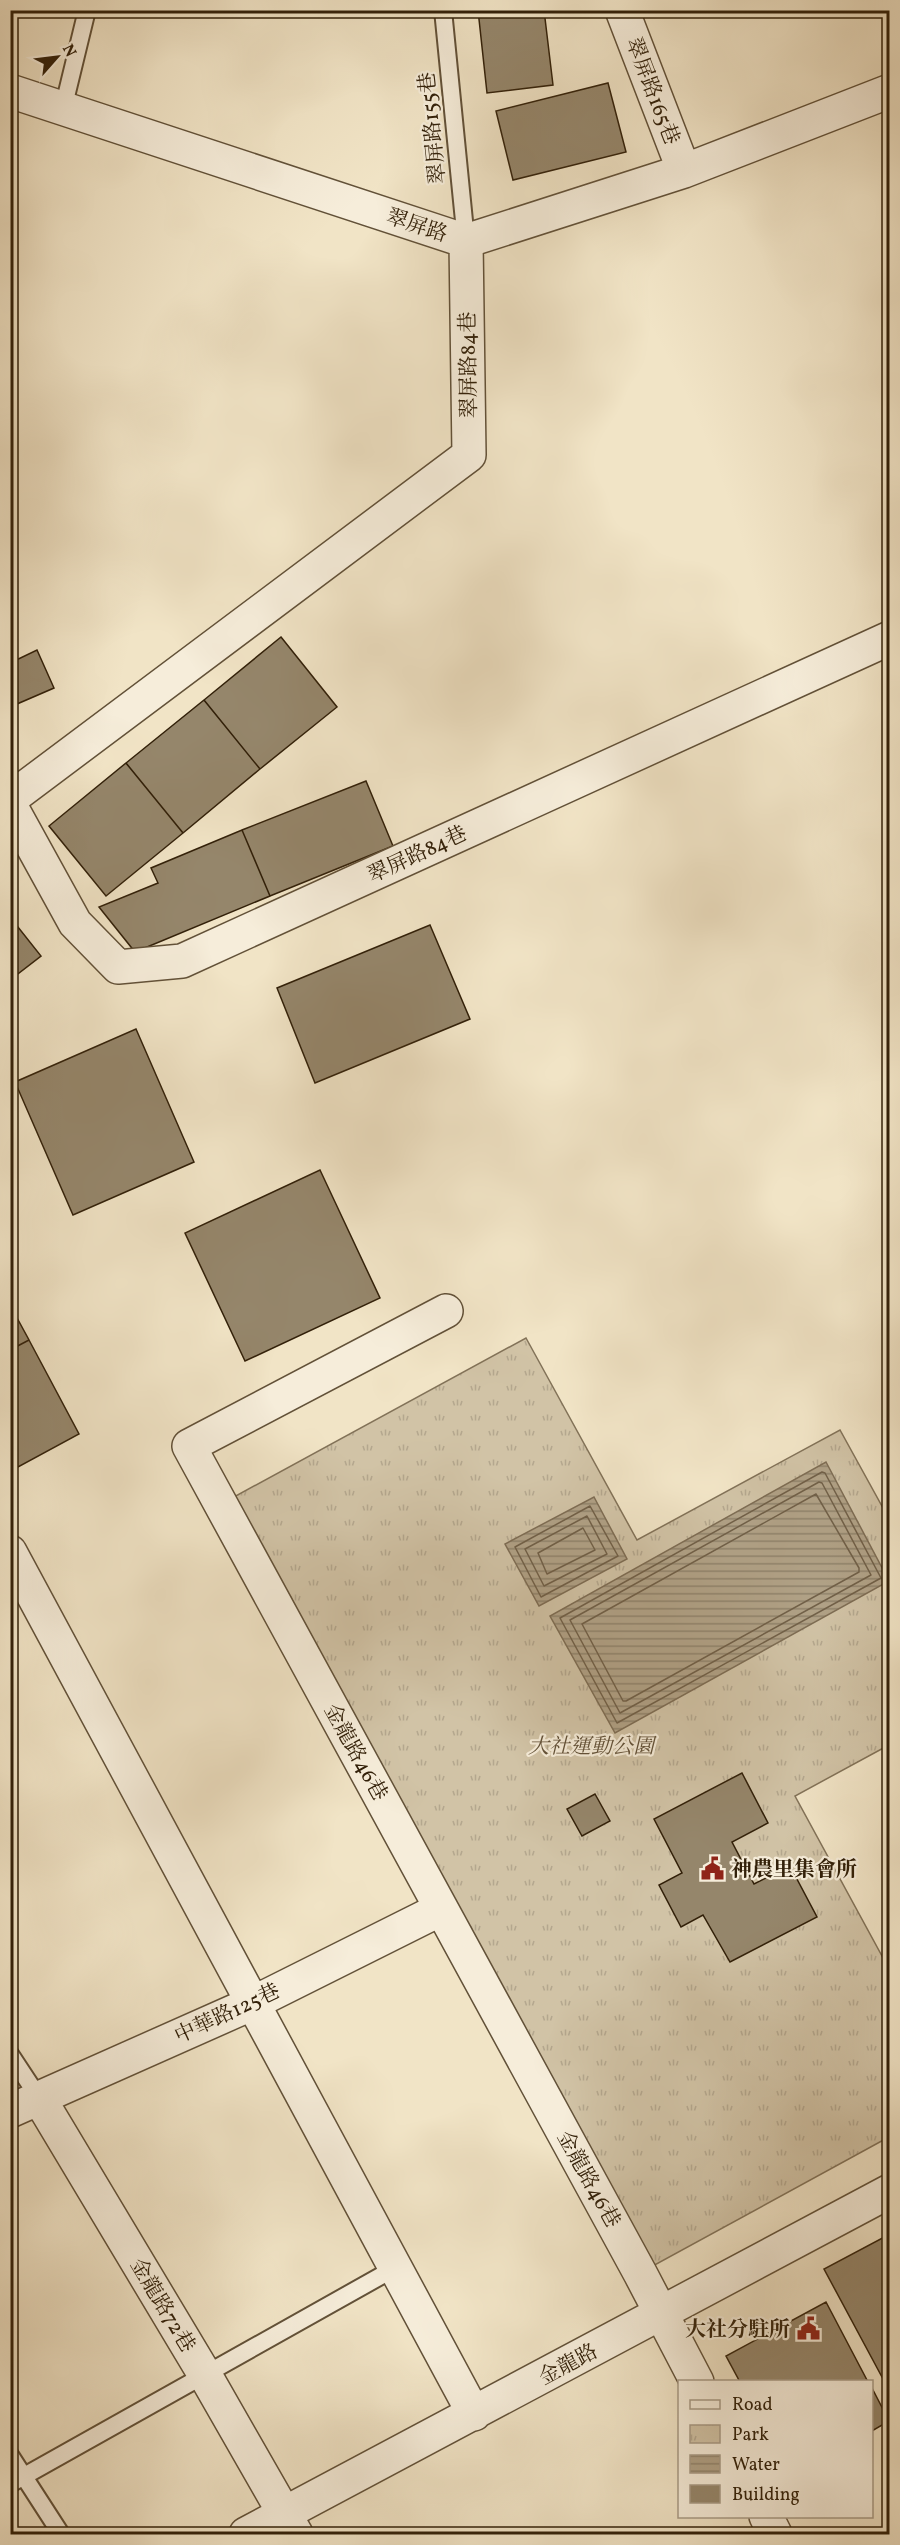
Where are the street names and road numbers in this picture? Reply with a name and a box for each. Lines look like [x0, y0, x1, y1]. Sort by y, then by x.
street label: 翠屏路165巷 [618, 34, 685, 149]
street label: 翠屏路155巷 [413, 70, 454, 185]
street label: 翠屏路 [382, 203, 451, 250]
street label: 翠屏路84巷 [454, 311, 485, 419]
street label: 翠屏路84巷 [363, 820, 472, 891]
street label: 金龍路46巷 [316, 1699, 393, 1807]
street label: 中華路125巷 [170, 1977, 285, 2051]
street label: 金龍路46巷 [549, 2126, 626, 2234]
street label: 金龍路72巷 [122, 2253, 201, 2358]
street label: 金龍路 [534, 2338, 603, 2393]

